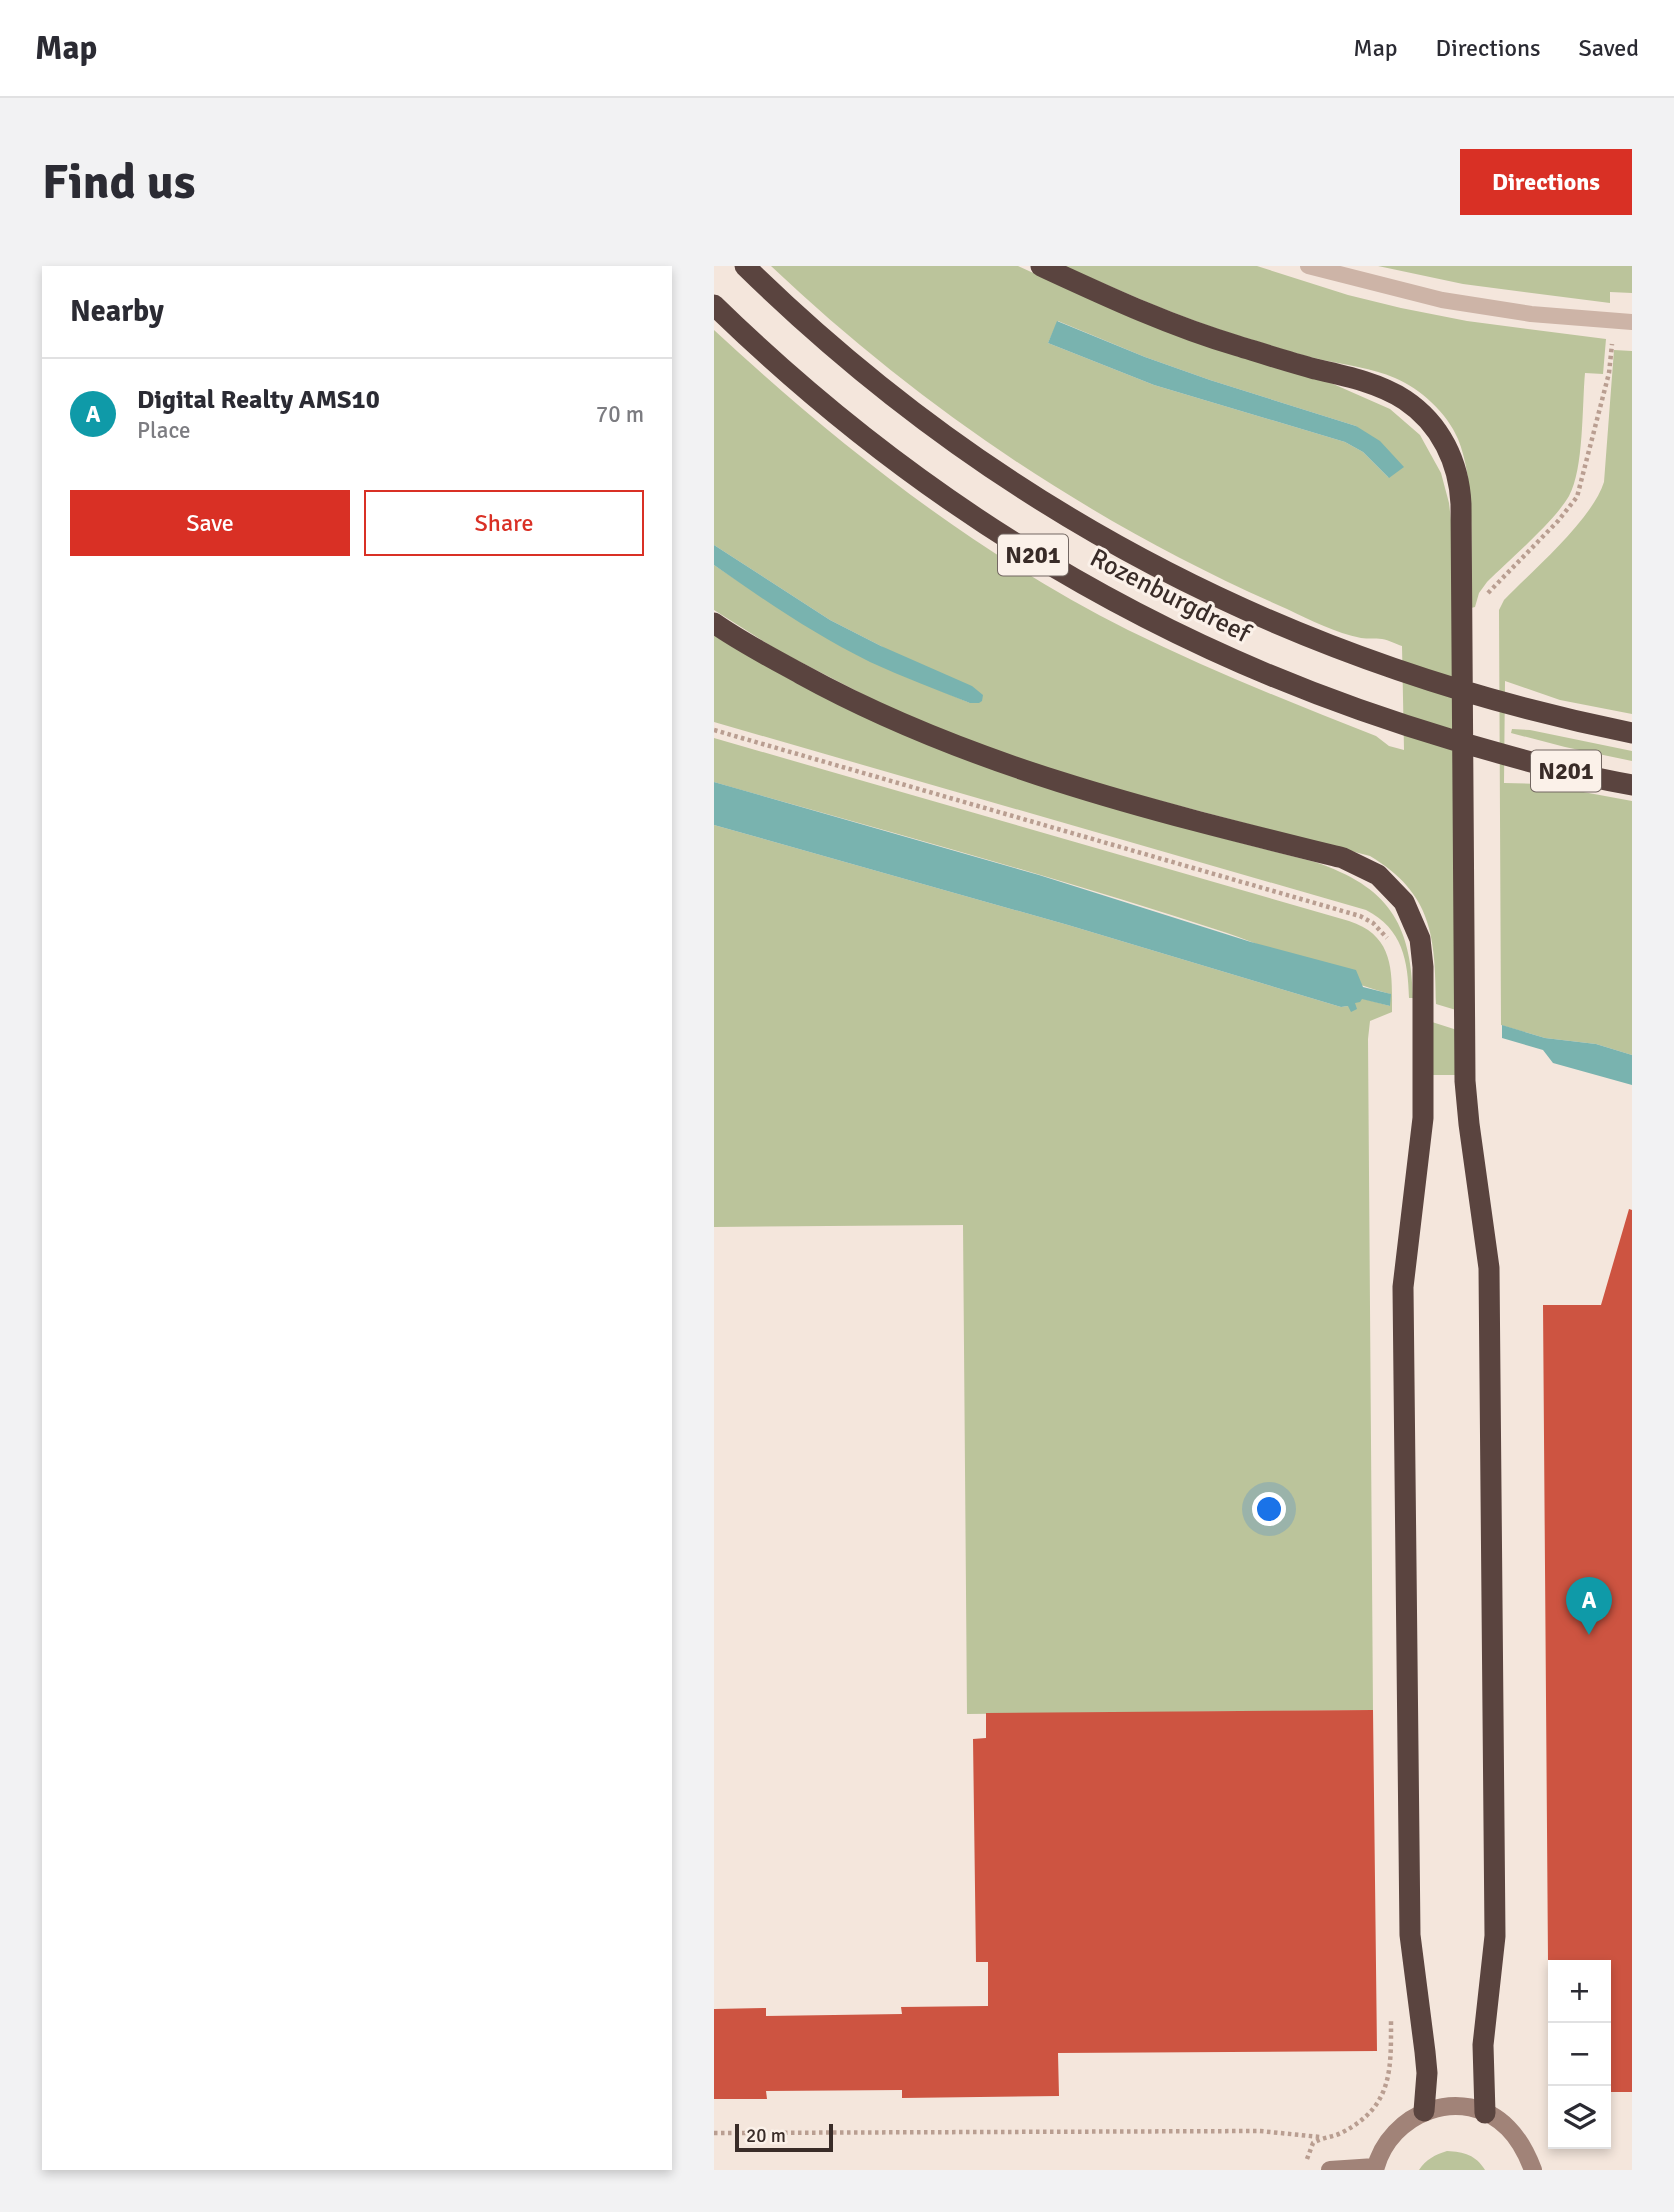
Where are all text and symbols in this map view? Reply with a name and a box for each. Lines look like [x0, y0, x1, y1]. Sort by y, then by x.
text: Map [35, 28, 97, 69]
text: Map [1353, 33, 1398, 63]
text: Directions [1436, 33, 1541, 63]
text: Saved [1579, 33, 1639, 63]
button: Directions [1460, 149, 1632, 215]
text: Find us [42, 152, 195, 212]
text: Nearby [70, 293, 164, 330]
text: Digital Realty AMS10 [137, 384, 380, 416]
text: A [86, 400, 100, 429]
text: 70 m [596, 400, 644, 429]
text: Place [137, 416, 191, 445]
button: Save [70, 490, 350, 556]
button: Share [364, 490, 644, 556]
road number: N201 [998, 534, 1068, 576]
street label: Rozenburgdreef [1085, 542, 1257, 651]
road number: N201 [1531, 750, 1601, 792]
your location [1252, 1492, 1286, 1526]
pin: A [1566, 1577, 1612, 1635]
map controls [1548, 1960, 1611, 2149]
button: + [1548, 1960, 1611, 2023]
button: − [1548, 2023, 1611, 2086]
button: layers [1548, 2086, 1611, 2149]
scale bar [735, 2121, 833, 2153]
text: 20 m [746, 2124, 786, 2148]

